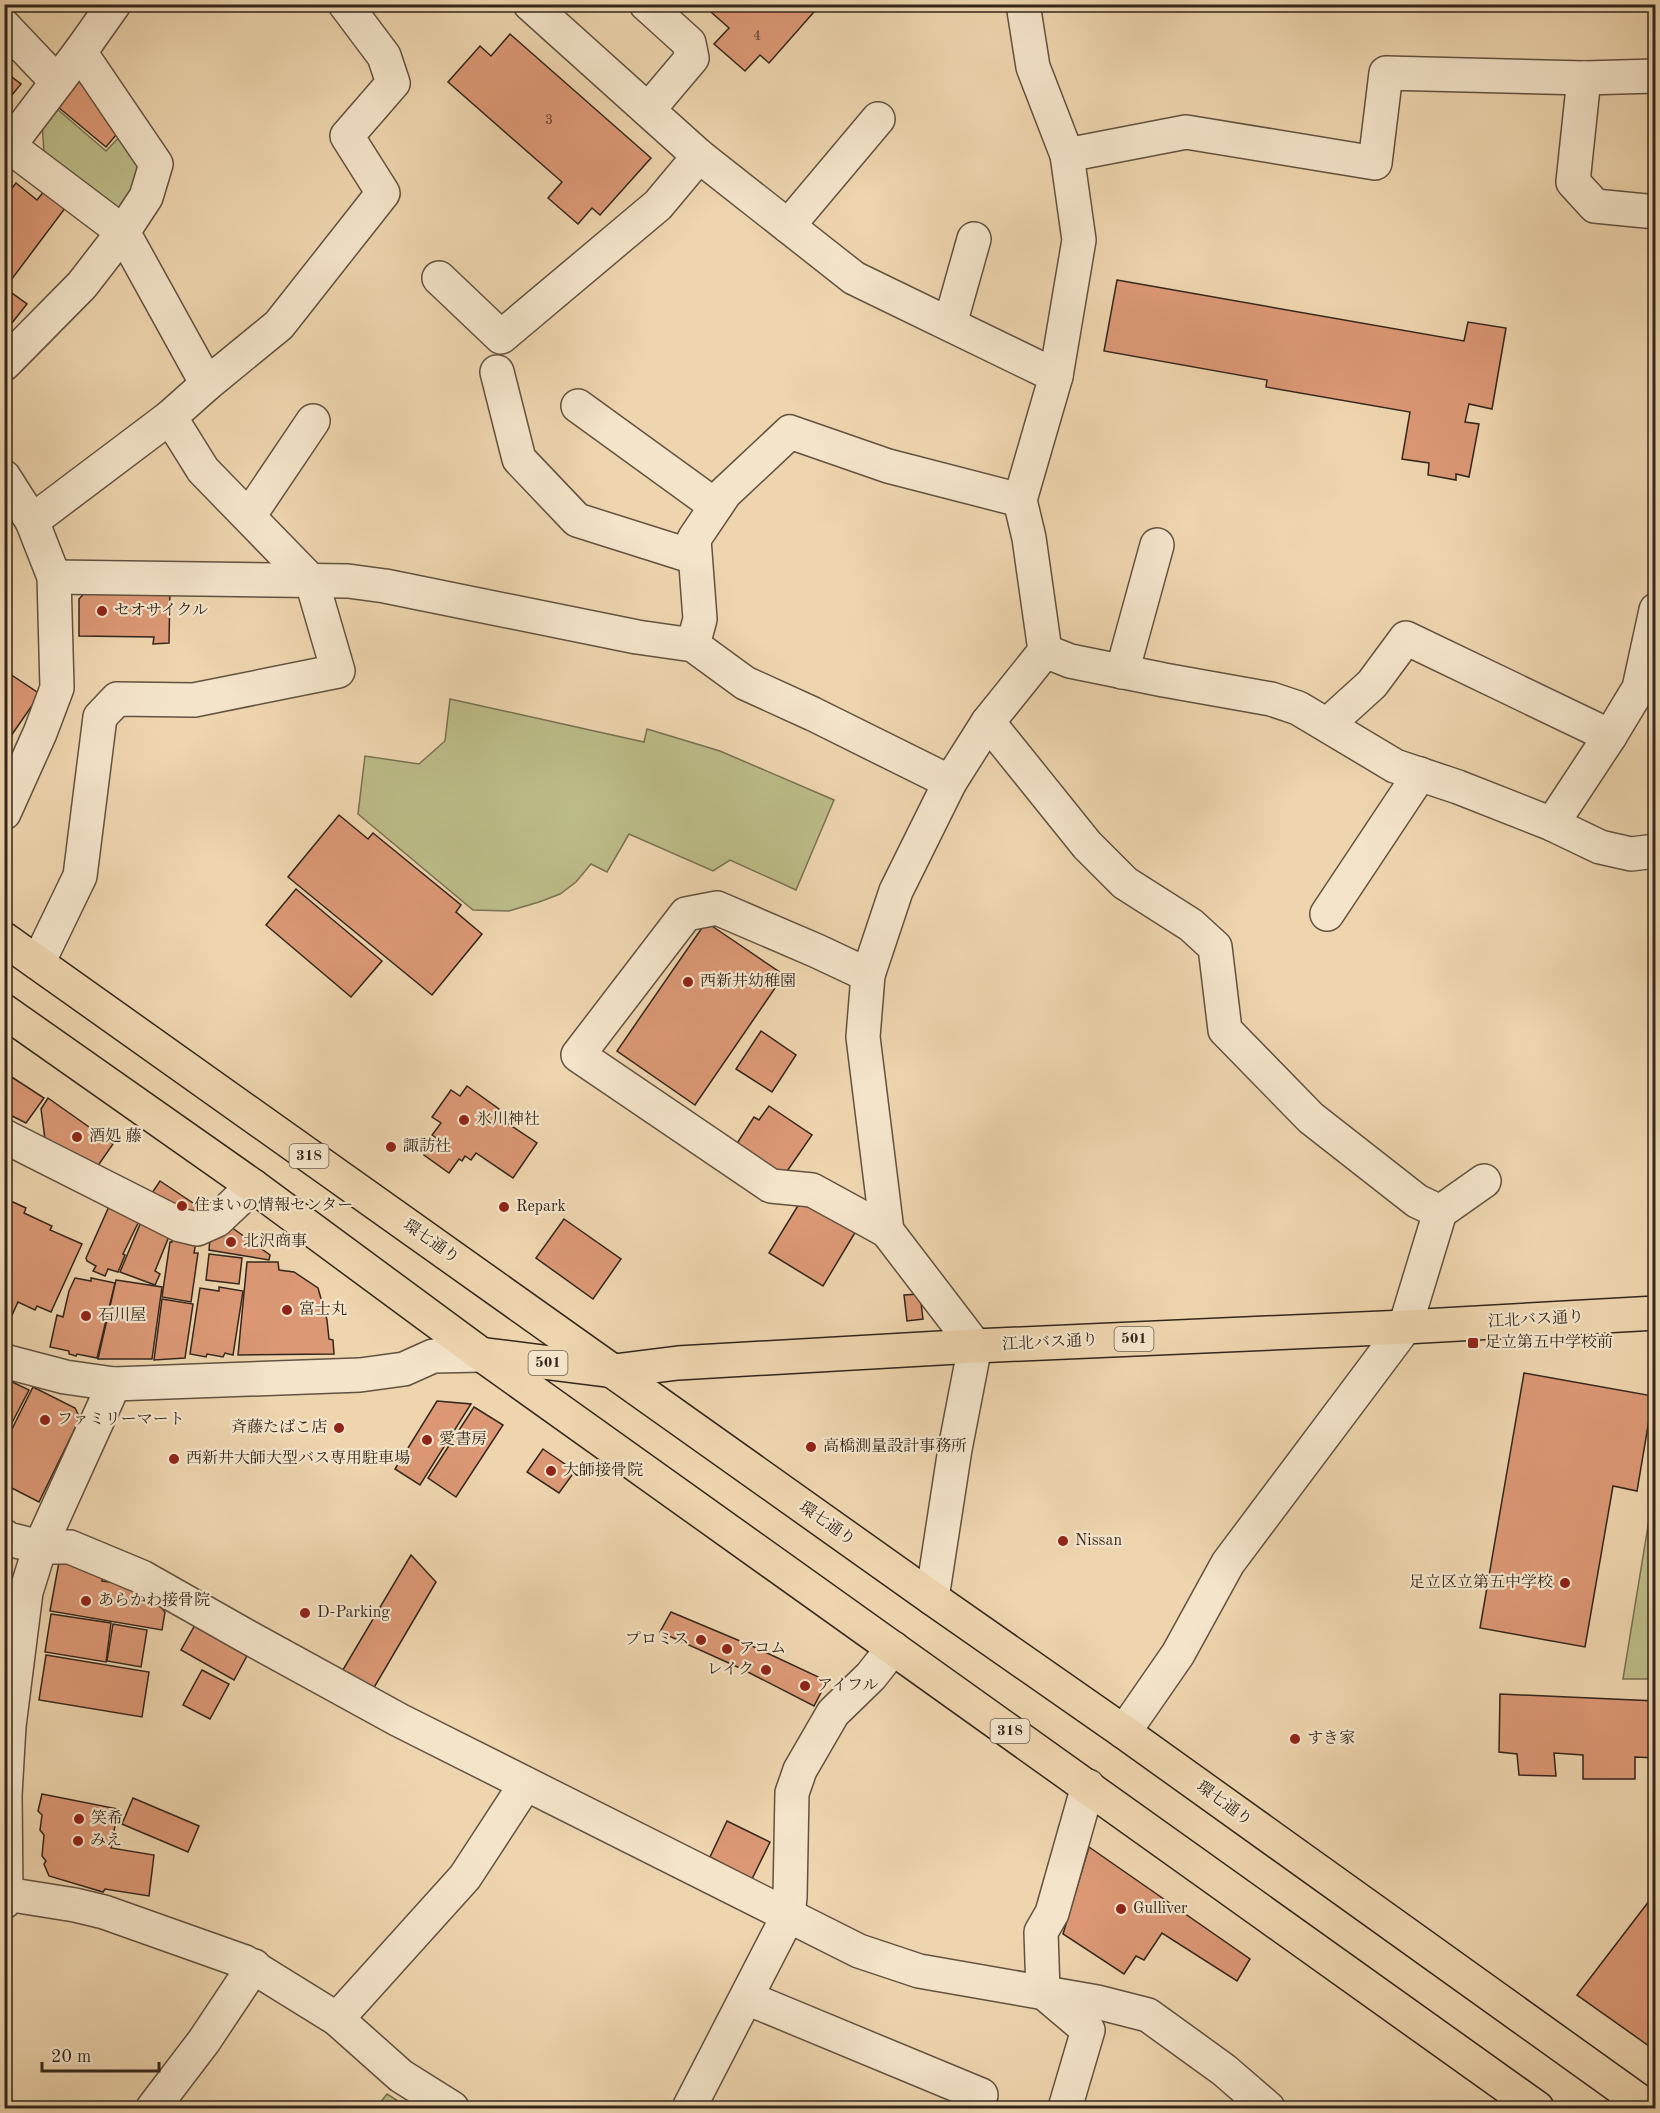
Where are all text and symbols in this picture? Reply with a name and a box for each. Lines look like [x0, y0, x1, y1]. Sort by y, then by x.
house number: 4 [753, 29, 761, 43]
house number: 3 [545, 113, 553, 127]
place label: セオサイクル [114, 602, 208, 619]
marker: セオサイクル [95, 604, 109, 618]
place label: 西新井幼稚園 [700, 972, 796, 990]
marker: 西新井幼稚園 [681, 975, 695, 989]
place label: 氷川神社 [476, 1110, 540, 1128]
marker: 氷川神社 [457, 1113, 471, 1127]
place label: 酒処 藤 [89, 1127, 141, 1145]
marker: 酒処 藤 [70, 1130, 84, 1144]
place label: 諏訪社 [403, 1137, 451, 1155]
marker: 諏訪社 [384, 1140, 398, 1154]
road number: 318 [290, 1144, 328, 1168]
place label: 住まいの情報センター [194, 1196, 353, 1214]
marker: 住まいの情報センター [175, 1199, 189, 1213]
place label: Repark [516, 1199, 566, 1215]
marker: Repark [497, 1200, 511, 1214]
street label: 環七通り [400, 1215, 463, 1267]
place label: 北沢商事 [243, 1232, 307, 1250]
marker: 北沢商事 [224, 1235, 238, 1249]
place label: 富士丸 [299, 1300, 347, 1318]
marker: 富士丸 [280, 1303, 294, 1317]
place label: 石川屋 [98, 1306, 146, 1324]
street label: 江北バス通り [1488, 1308, 1584, 1331]
marker: 石川屋 [79, 1309, 93, 1323]
road number: 501 [1114, 1327, 1154, 1351]
street label: 江北バス通り [1002, 1331, 1098, 1354]
place label: 足立第五中学校前 [1485, 1333, 1613, 1351]
marker: 足立第五中学校前 [1466, 1336, 1480, 1350]
road number: 501 [528, 1351, 568, 1375]
place label: ファミリーマート [57, 1411, 185, 1428]
marker: ファミリーマート [38, 1413, 52, 1427]
place label: 斉藤たばこ店 [231, 1418, 327, 1436]
marker: 斉藤たばこ店 [332, 1421, 346, 1435]
place label: 愛書房 [439, 1430, 487, 1448]
marker: 愛書房 [420, 1433, 434, 1447]
place label: 高橋測量設計事務所 [823, 1437, 967, 1455]
marker: 高橋測量設計事務所 [804, 1440, 818, 1454]
place label: 西新井大師大型バス専用駐車場 [186, 1449, 410, 1467]
marker: 西新井大師大型バス専用駐車場 [167, 1452, 181, 1466]
place label: 大師接骨院 [563, 1461, 643, 1479]
marker: 大師接骨院 [544, 1464, 558, 1478]
street label: 環七通り [796, 1497, 859, 1549]
place label: Nissan [1075, 1533, 1122, 1549]
marker: Nissan [1056, 1534, 1070, 1548]
place label: 足立区立第五中学校 [1409, 1573, 1553, 1591]
marker: 足立区立第五中学校 [1558, 1576, 1572, 1590]
place label: あらかわ接骨院 [98, 1591, 210, 1609]
marker: あらかわ接骨院 [79, 1594, 93, 1608]
place label: D-Parking [317, 1605, 390, 1621]
marker: D-Parking [298, 1606, 312, 1620]
place label: プロミス [625, 1631, 689, 1648]
marker: プロミス [694, 1633, 708, 1647]
place label: アコム [739, 1641, 786, 1657]
marker: アコム [720, 1642, 734, 1656]
place label: レイク [707, 1661, 754, 1678]
marker: レイク [759, 1663, 773, 1677]
place label: アイフル [817, 1677, 878, 1694]
marker: アイフル [798, 1679, 812, 1693]
road number: 318 [990, 1719, 1030, 1743]
place label: すき家 [1307, 1729, 1355, 1747]
marker: すき家 [1288, 1732, 1302, 1746]
street label: 環七通り [1193, 1777, 1256, 1829]
place label: 笑希 [91, 1809, 123, 1827]
marker: 笑希 [72, 1812, 86, 1826]
place label: みえ [90, 1831, 122, 1849]
marker: みえ [71, 1834, 85, 1848]
place label: Gulliver [1133, 1901, 1188, 1917]
marker: Gulliver [1114, 1902, 1128, 1916]
scale bar [42, 2035, 159, 2073]
text: 20 m [51, 2048, 91, 2066]

